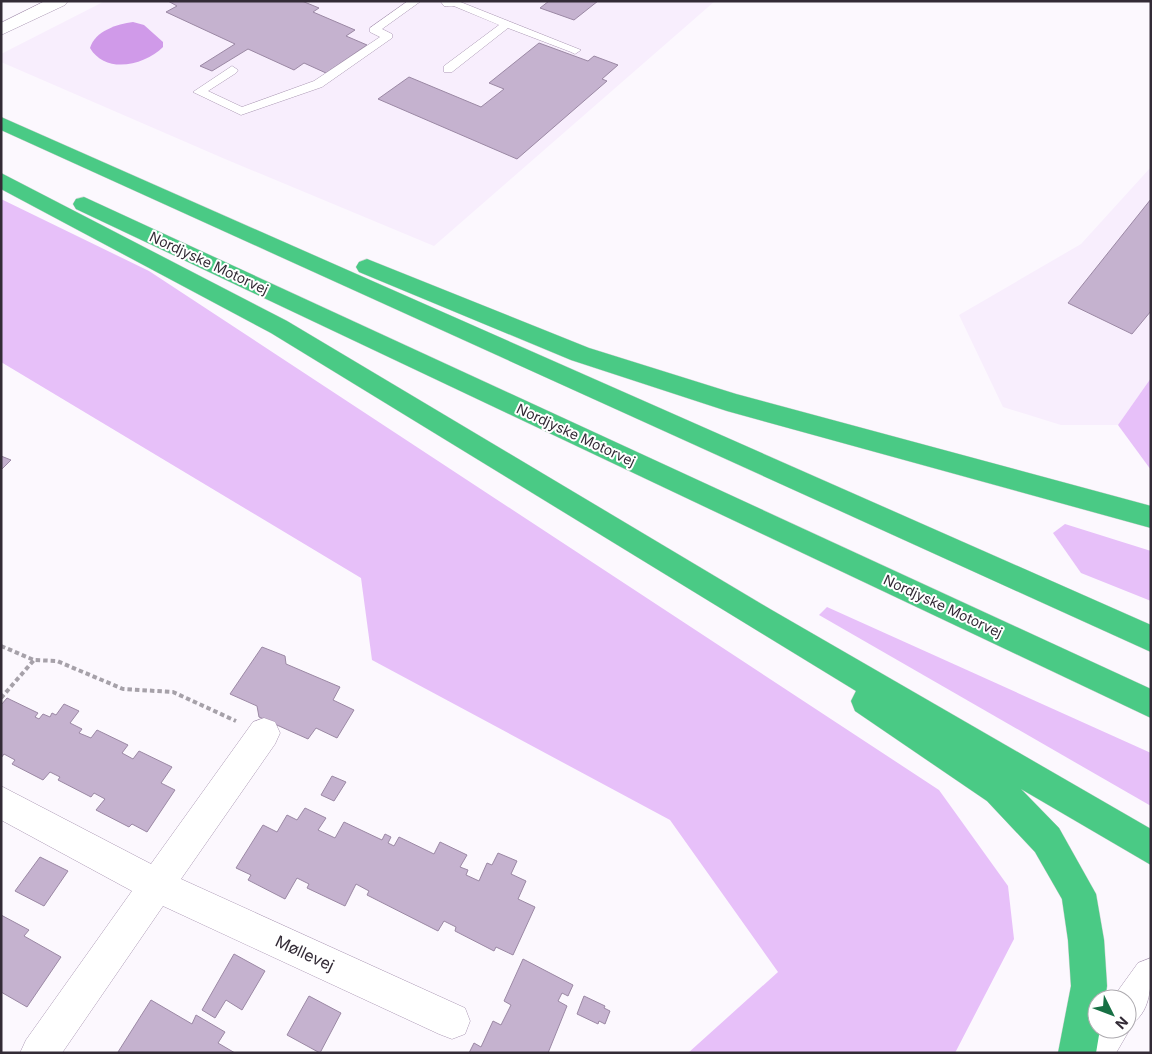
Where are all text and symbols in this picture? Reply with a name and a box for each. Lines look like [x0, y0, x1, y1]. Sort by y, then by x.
street label: Nordjyske Motorvej [147, 228, 271, 298]
street label: Nordjyske Motorvej [514, 400, 638, 470]
street label: Nordjyske Motorvej [881, 571, 1005, 641]
street label: Møllevej [272, 931, 338, 975]
north arrow [1087, 989, 1137, 1039]
text: N [1112, 1013, 1132, 1033]

